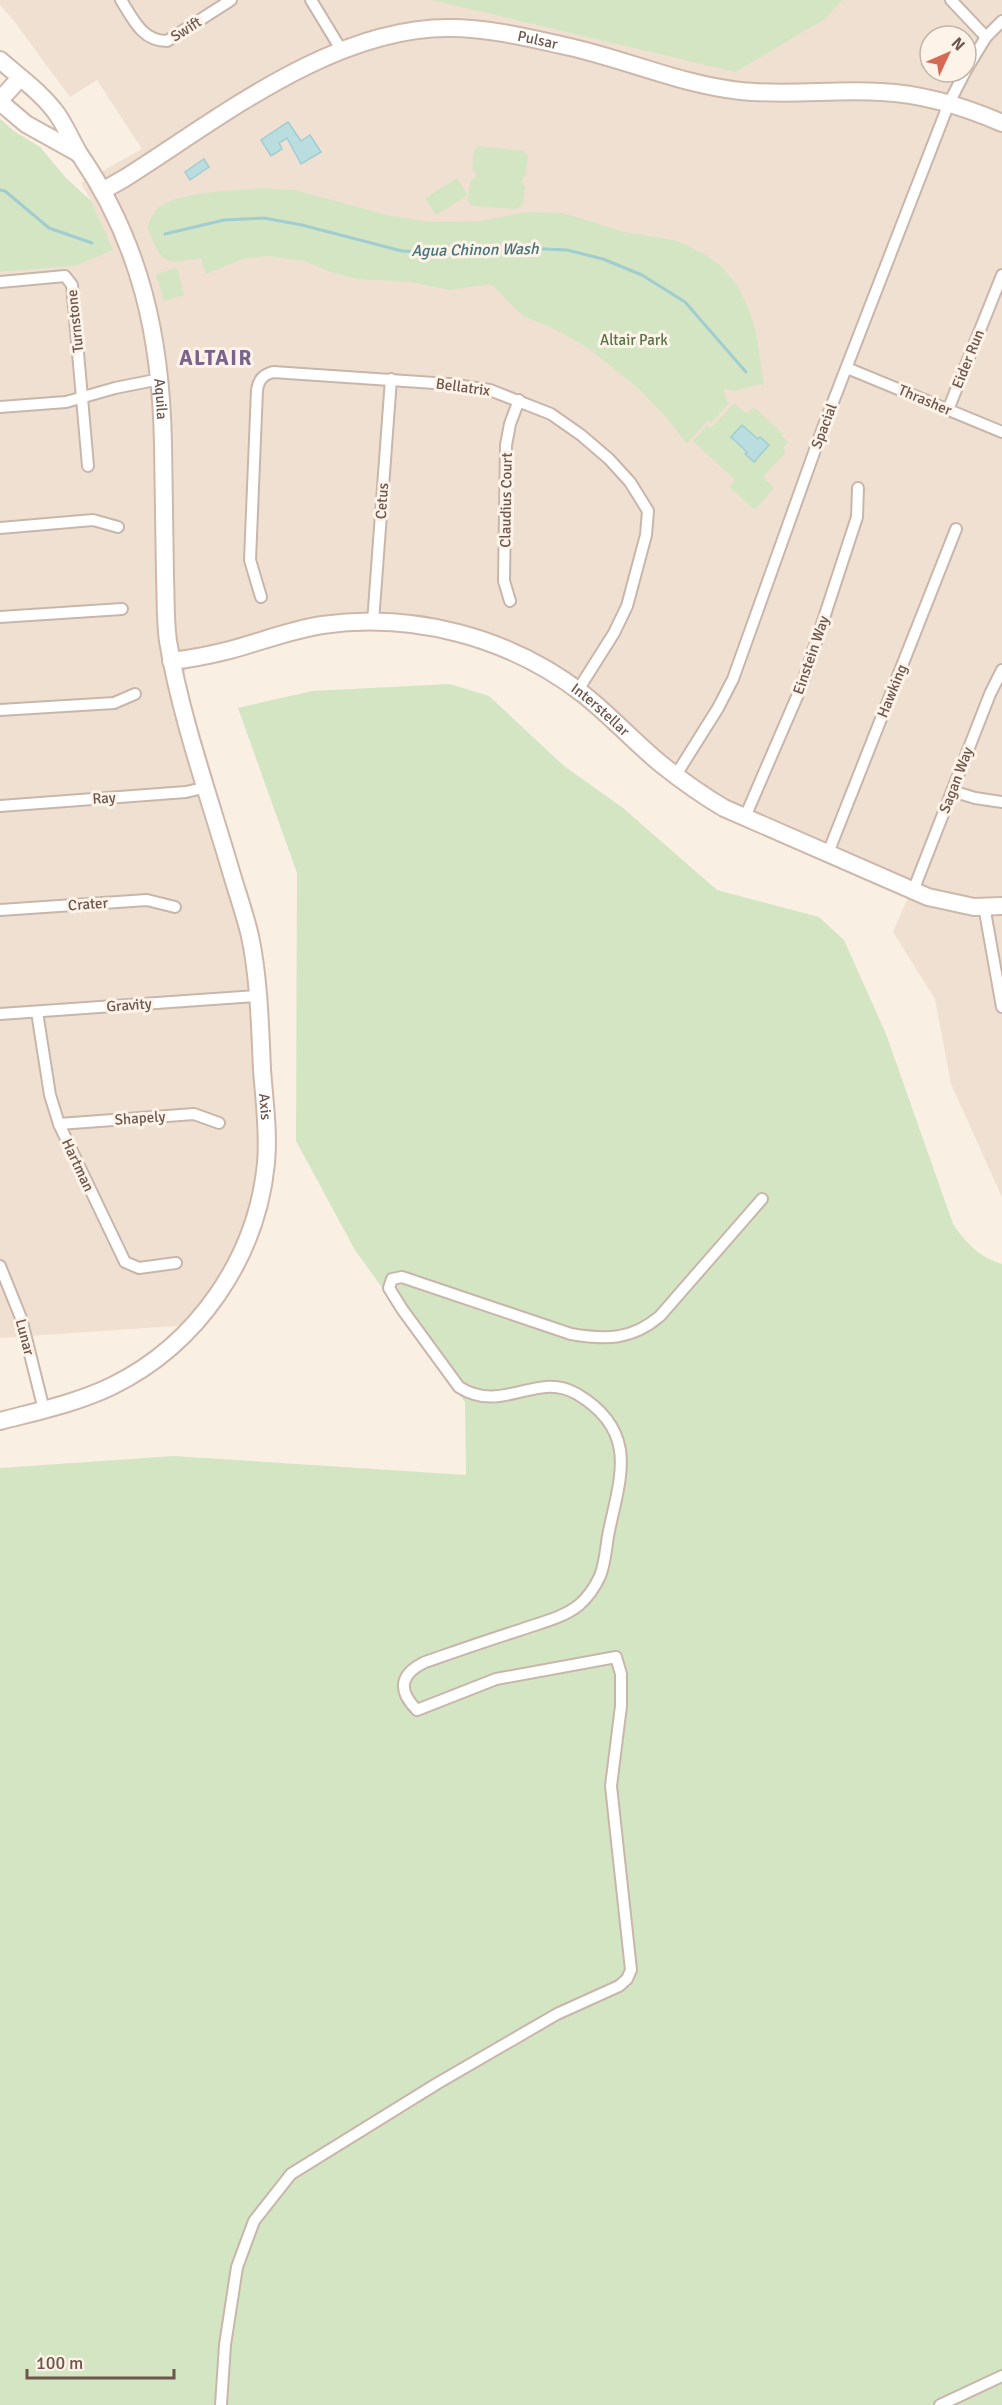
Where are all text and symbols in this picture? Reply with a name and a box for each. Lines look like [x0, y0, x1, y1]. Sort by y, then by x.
street label: Swift [167, 13, 205, 45]
north arrow [918, 24, 978, 84]
street label: Pulsar [516, 27, 560, 53]
text: N [947, 33, 969, 55]
water label: Agua Chinon Wash [411, 239, 540, 261]
street label: Turnstone [63, 289, 87, 353]
street label: Eider Run [948, 327, 988, 391]
park label: Altair Park [600, 331, 668, 349]
district label: ALTAIR [179, 345, 253, 371]
street label: Bellatrix [435, 374, 491, 400]
street label: Aquila [150, 378, 171, 420]
street label: Thrasher [896, 381, 955, 419]
street label: Spacial [807, 401, 841, 451]
street label: Claudius Court [496, 452, 516, 548]
street label: Cetus [372, 482, 392, 520]
street label: Einstein Way [789, 613, 833, 697]
street label: Hawking [873, 662, 911, 720]
street label: Interstellar [568, 679, 634, 740]
street label: Sagan Way [935, 744, 977, 816]
street label: Ray [92, 788, 116, 808]
street label: Crater [67, 894, 109, 914]
street label: Gravity [106, 994, 152, 1016]
street label: Axis [255, 1093, 275, 1121]
street label: Shapely [114, 1107, 166, 1129]
street label: Hartman [58, 1136, 98, 1194]
street label: Lunar [12, 1317, 39, 1358]
scale bar [27, 2342, 174, 2380]
text: 100 m [36, 2352, 83, 2374]

